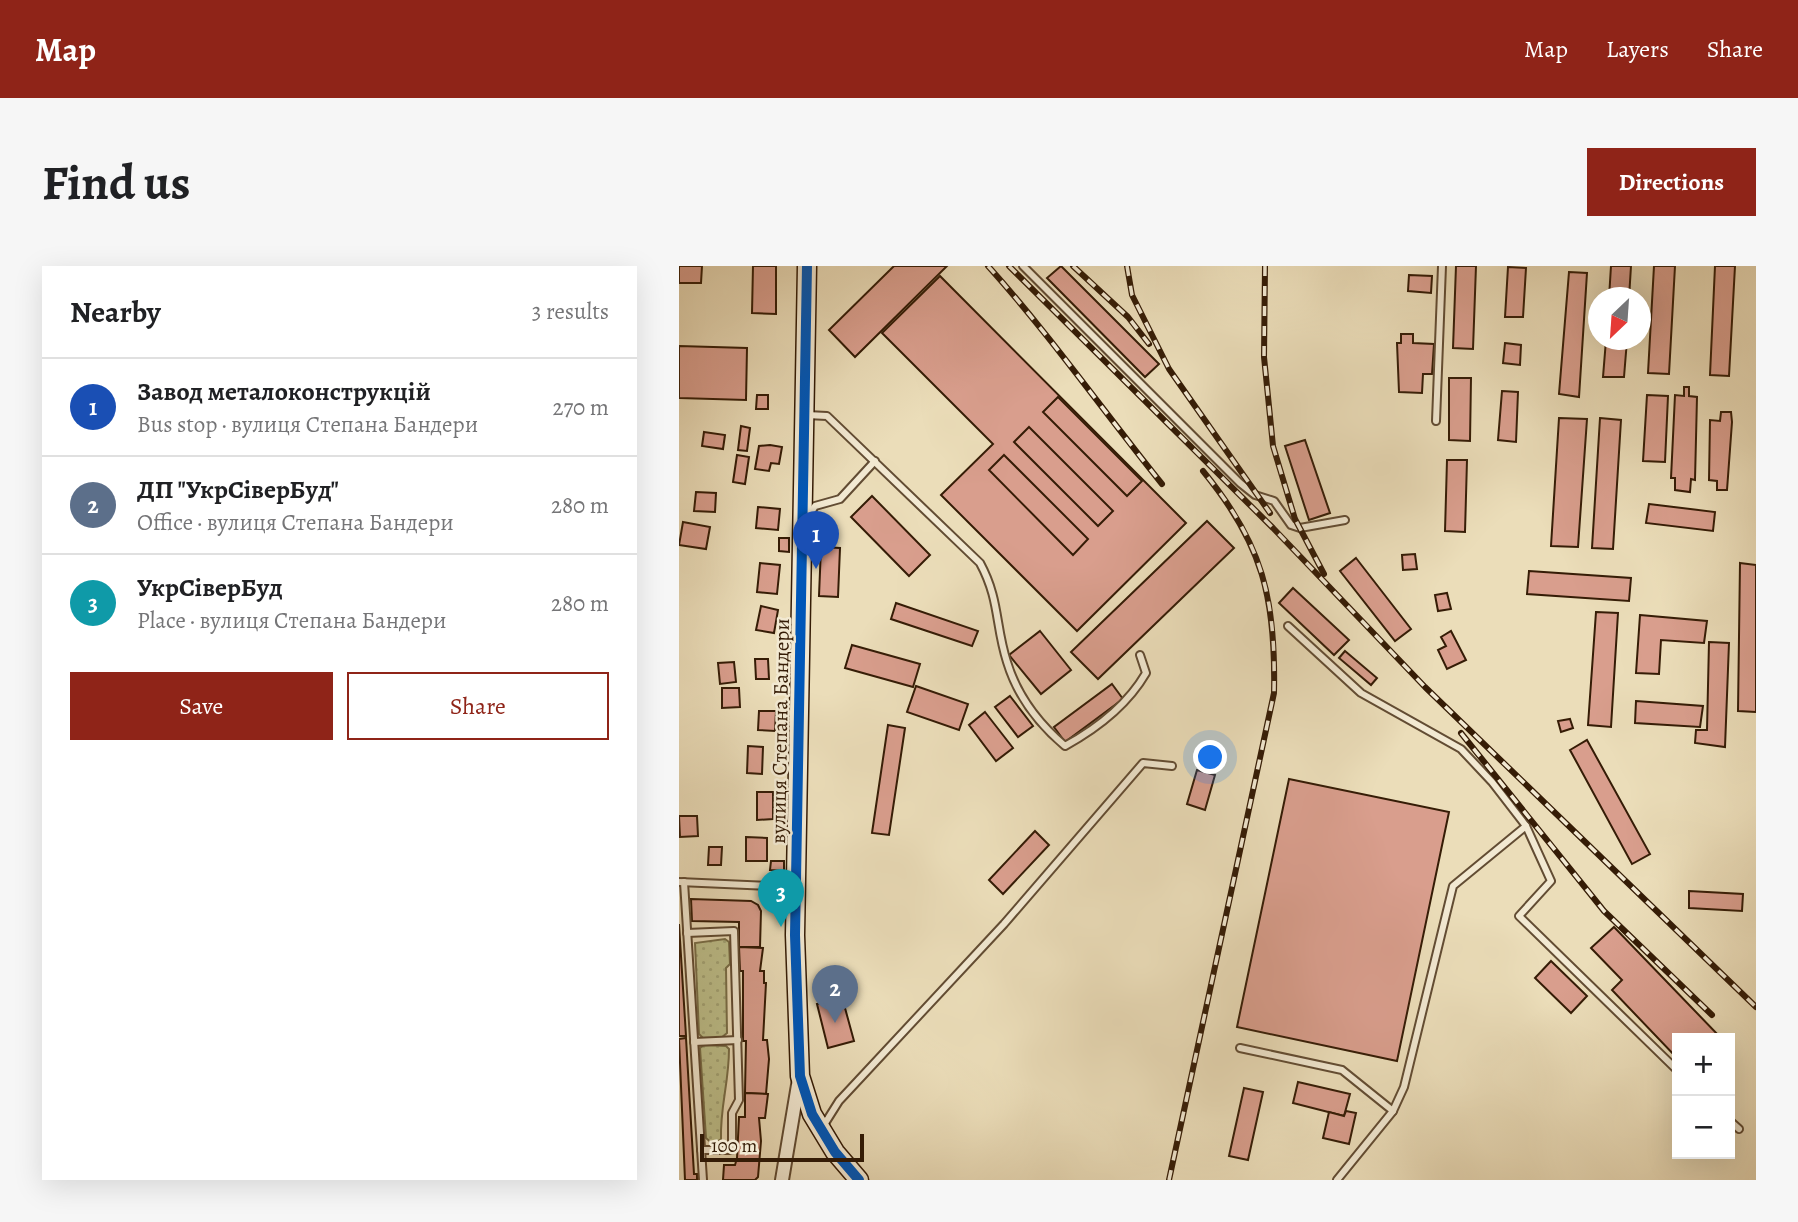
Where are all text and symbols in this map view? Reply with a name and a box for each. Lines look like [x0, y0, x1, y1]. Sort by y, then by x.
text: Map [35, 27, 96, 72]
text: Map [1524, 33, 1568, 65]
text: Layers [1606, 33, 1669, 65]
text: Share [1707, 33, 1763, 65]
button: Directions [1587, 148, 1756, 216]
text: Find us [42, 149, 190, 216]
north arrow [1588, 287, 1651, 350]
text: Nearby [70, 292, 161, 332]
text: 3 results [532, 296, 609, 327]
text: Завод металоконструкцій [137, 374, 431, 409]
text: 1 [89, 392, 97, 423]
text: 270 m [552, 392, 609, 423]
text: Bus stop · вулиця Степана Бандери [137, 409, 478, 440]
text: ДП "УкрСіверБуд" [137, 472, 339, 507]
text: 2 [87, 490, 99, 521]
text: 280 m [551, 490, 609, 521]
text: Office · вулиця Степана Бандери [137, 507, 454, 538]
pin: 1 [793, 511, 839, 569]
text: УкрСіверБуд [137, 570, 283, 605]
text: 3 [88, 588, 98, 619]
text: 280 m [551, 588, 609, 619]
text: Place · вулиця Степана Бандери [137, 605, 446, 636]
street label: вулиця Степана Бандери [764, 618, 796, 844]
button: Save [70, 672, 333, 740]
button: Share [347, 672, 609, 740]
your location [1193, 740, 1227, 774]
pin: 3 [758, 869, 804, 927]
pin: 2 [812, 965, 858, 1023]
map controls [1672, 1033, 1735, 1159]
button: + [1672, 1033, 1735, 1096]
button: − [1672, 1096, 1735, 1159]
scale bar [700, 1131, 865, 1163]
text: 100 m [711, 1133, 757, 1159]

